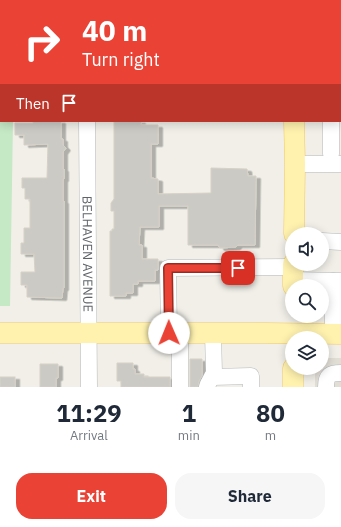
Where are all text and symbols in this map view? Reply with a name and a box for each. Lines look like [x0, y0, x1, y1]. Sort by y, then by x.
text: 40 m [82, 12, 147, 49]
icon: right [16, 16, 68, 68]
text: Turn right [82, 48, 160, 71]
icon: arrive [58, 92, 80, 114]
text: Then [16, 94, 50, 113]
street label: BELHAVEN AVENUE [79, 196, 97, 312]
map controls [285, 227, 329, 375]
button: sound [285, 227, 329, 271]
pin [221, 251, 255, 285]
icon: arrive [227, 257, 249, 279]
button: search [285, 279, 329, 323]
position arrow [148, 312, 190, 354]
button: layers [285, 331, 329, 375]
text: 11:29 [56, 397, 122, 429]
text: 1 [182, 397, 196, 429]
text: 80 [256, 397, 285, 429]
text: Arrival [70, 427, 108, 444]
text: min [178, 427, 200, 444]
text: m [265, 427, 276, 444]
button: Exit [16, 473, 167, 519]
button: Share [175, 473, 325, 519]

